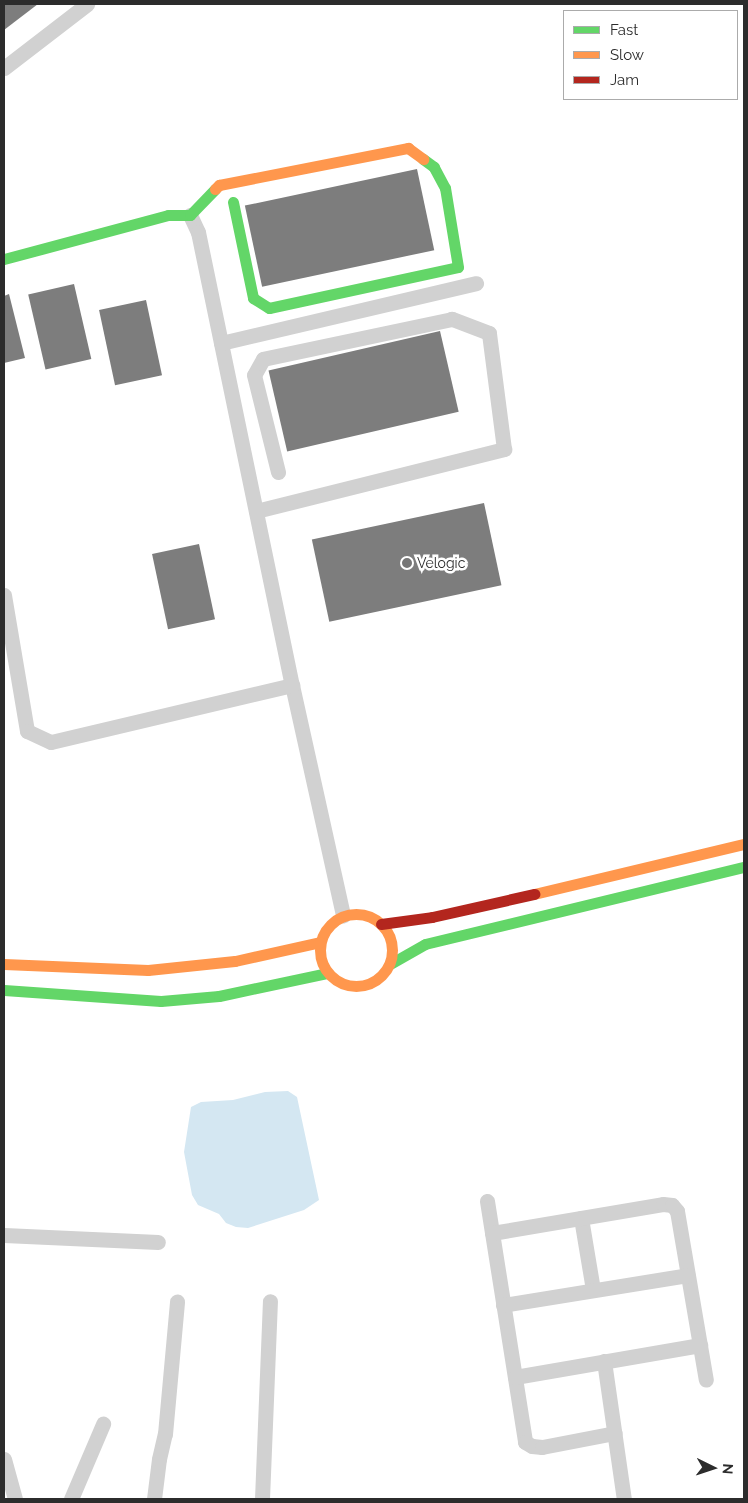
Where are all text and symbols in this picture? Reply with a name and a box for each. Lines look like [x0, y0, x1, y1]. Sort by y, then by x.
legend [563, 10, 738, 100]
text: Fast [610, 21, 638, 39]
text: Slow [610, 46, 644, 64]
text: Jam [610, 71, 639, 89]
place label: Velogic [417, 555, 465, 571]
marker: Velogic [401, 557, 413, 569]
north arrow [688, 1443, 738, 1493]
text: N [720, 1463, 736, 1475]

